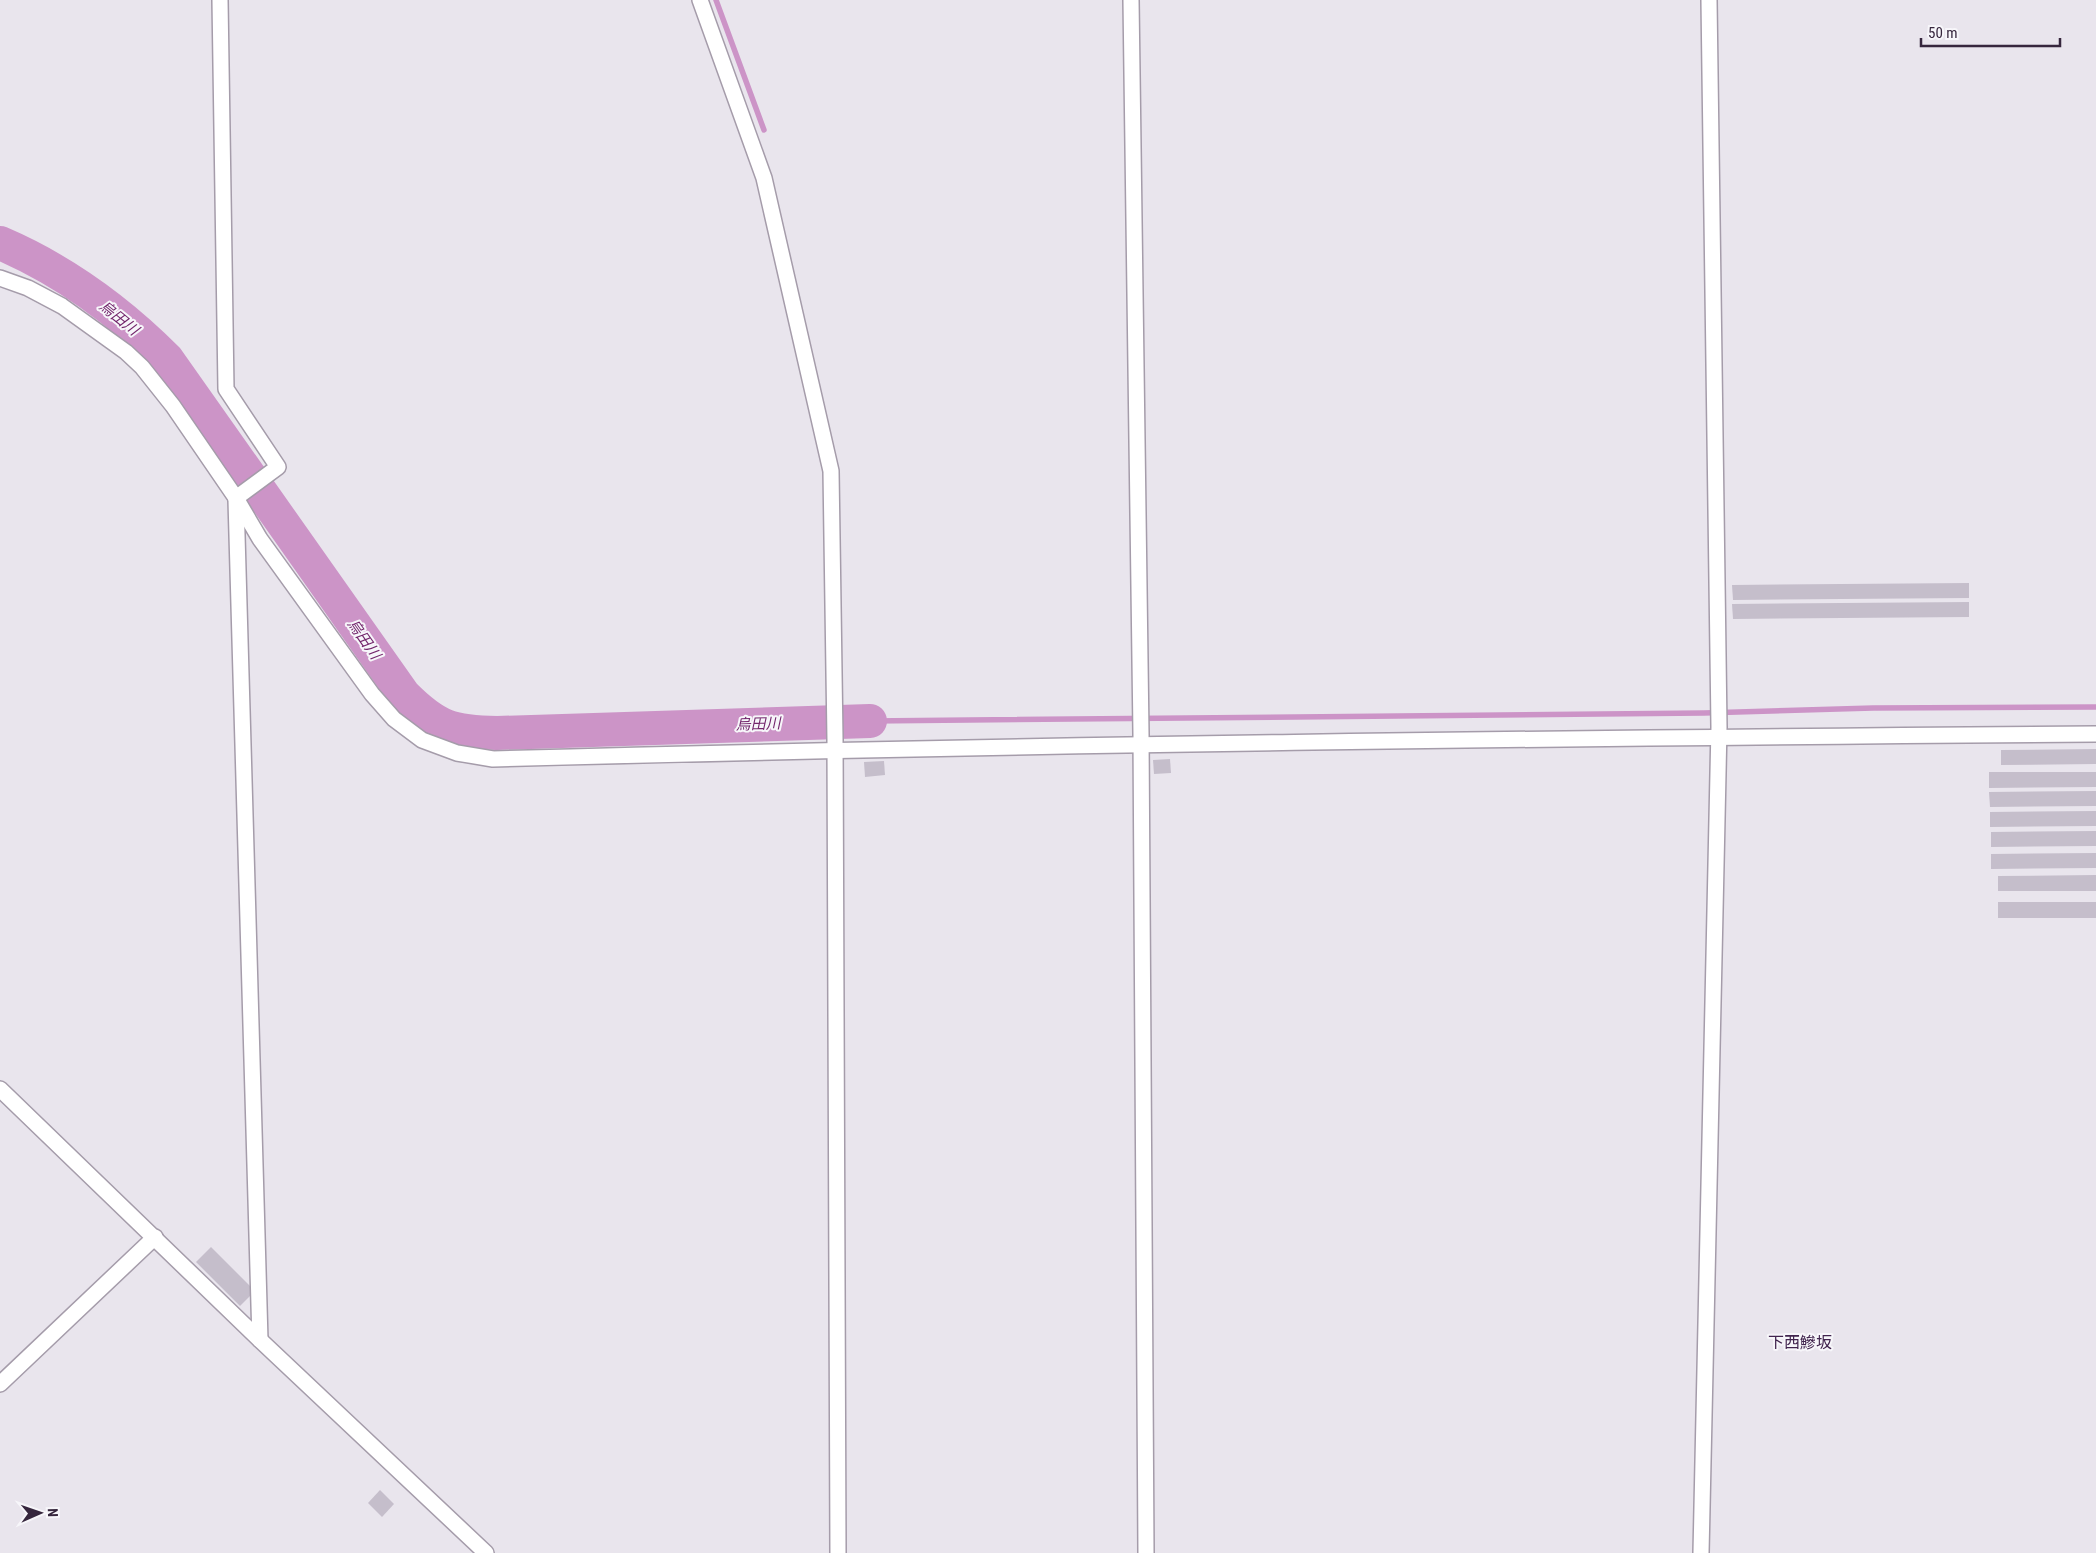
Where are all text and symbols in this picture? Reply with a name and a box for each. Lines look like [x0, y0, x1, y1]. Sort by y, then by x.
scale bar [1921, 15, 2060, 47]
text: 50 m [1928, 24, 1958, 42]
water label: 烏田川 [96, 297, 144, 340]
water label: 烏田川 [344, 615, 385, 664]
water label: 烏田川 [735, 714, 783, 734]
district label: 下西鰺坂 [1768, 1333, 1832, 1352]
north arrow [15, 1488, 65, 1538]
text: N [45, 1508, 61, 1517]

